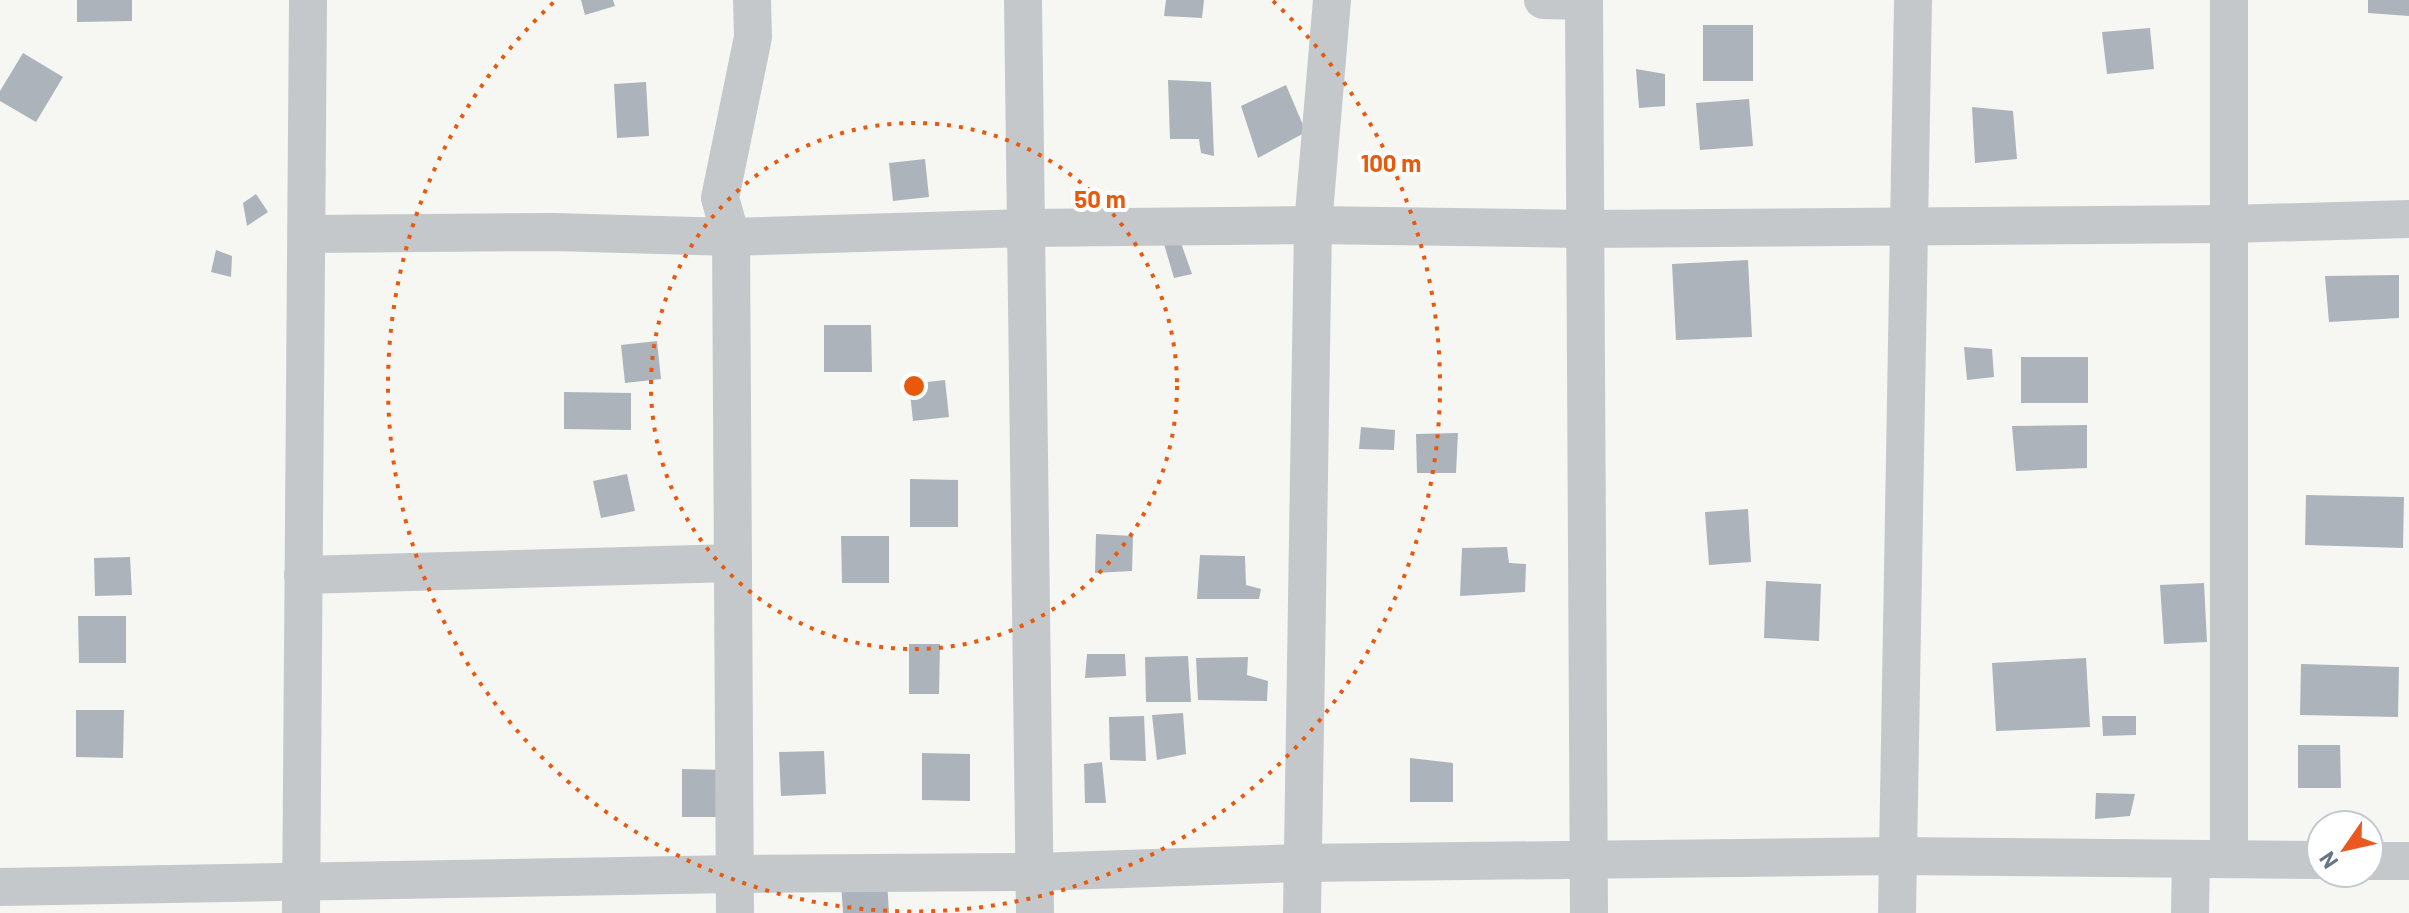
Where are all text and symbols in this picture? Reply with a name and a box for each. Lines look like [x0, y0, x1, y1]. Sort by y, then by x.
text: 100 m [1361, 148, 1421, 177]
text: 50 m [1074, 184, 1126, 213]
centre of rings [900, 372, 928, 400]
north arrow [2305, 809, 2385, 889]
text: N [2313, 847, 2342, 874]

